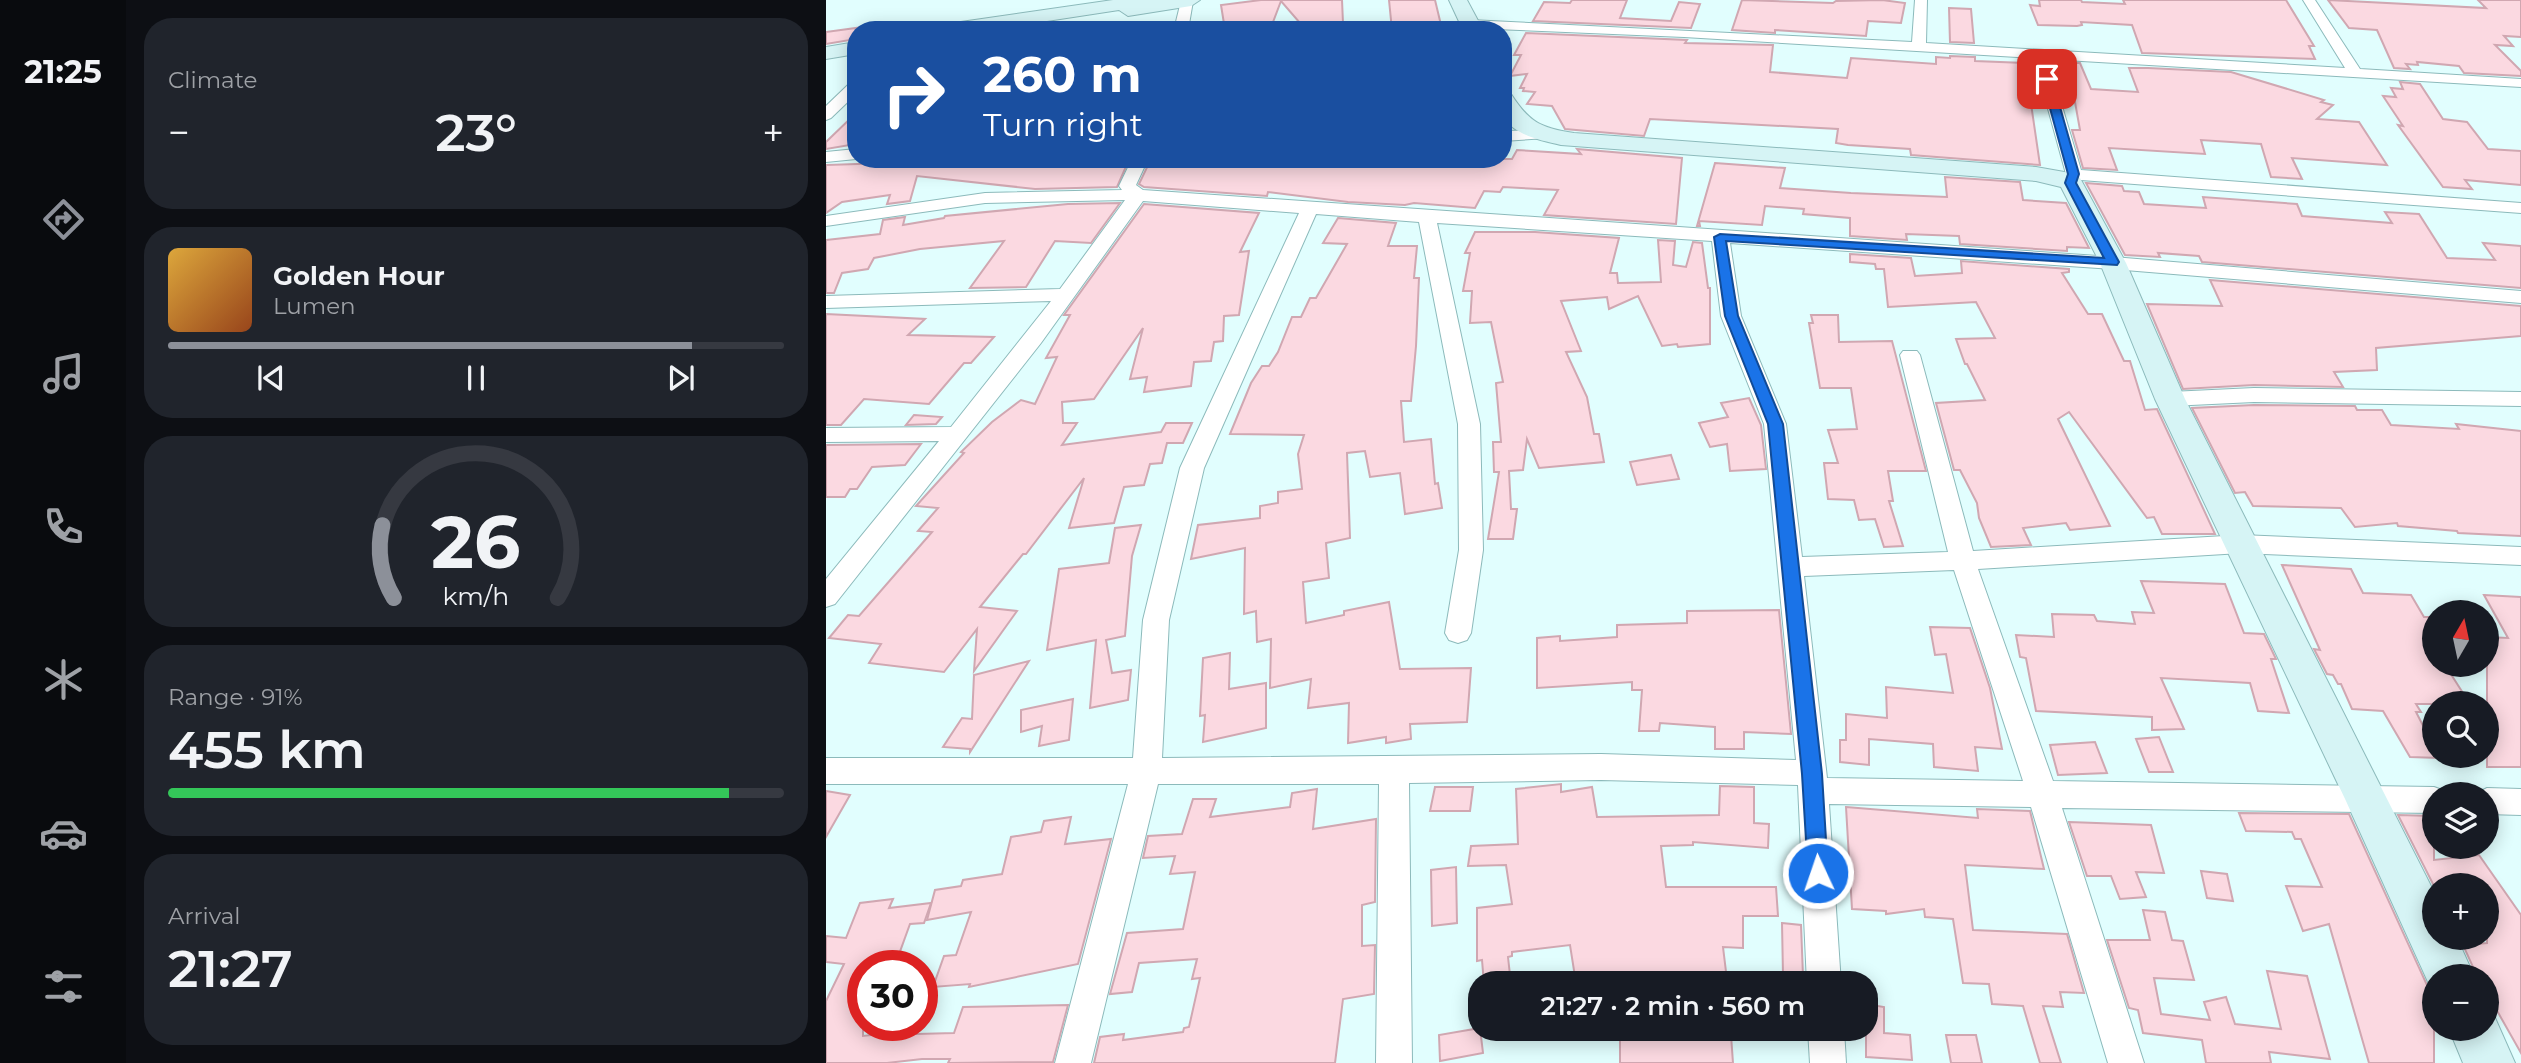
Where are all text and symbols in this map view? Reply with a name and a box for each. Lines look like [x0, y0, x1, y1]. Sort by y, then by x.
text: 260 m [983, 45, 1142, 104]
icon: right [868, 49, 959, 140]
pin [2017, 49, 2077, 109]
text: 21:25 [24, 52, 102, 91]
icon: arrive [2028, 60, 2066, 98]
text: Climate [168, 66, 257, 94]
text: 23° [435, 101, 517, 164]
text: Turn right [983, 105, 1143, 144]
text: − [168, 109, 190, 156]
text: + [762, 109, 784, 156]
icon: directions [39, 195, 88, 244]
text: Golden Hour [273, 260, 445, 292]
text: Lumen [273, 292, 356, 320]
icon: music [39, 349, 88, 398]
icon: previous [252, 359, 290, 397]
icon: pause [457, 359, 495, 397]
icon: next [662, 359, 700, 397]
text: 26 [431, 498, 521, 586]
icon: phone [39, 502, 88, 551]
text: km/h [443, 580, 509, 610]
north arrow [2422, 600, 2499, 677]
map controls [2422, 600, 2499, 1041]
icon: climate [39, 655, 88, 704]
text: Range · 91% [168, 683, 303, 711]
button: search [2422, 691, 2499, 768]
text: 455 km [168, 718, 366, 781]
button: layers [2422, 782, 2499, 859]
icon: car [39, 809, 88, 858]
position arrow [1781, 836, 1855, 910]
button: + [2422, 873, 2499, 950]
text: Arrival [168, 902, 241, 930]
text: 21:27 [168, 937, 293, 1000]
speed limit sign: 30 [847, 950, 938, 1041]
icon: filters [39, 962, 88, 1011]
button: − [2422, 964, 2499, 1041]
text: 21:27 · 2 min · 560 m [1541, 990, 1805, 1022]

